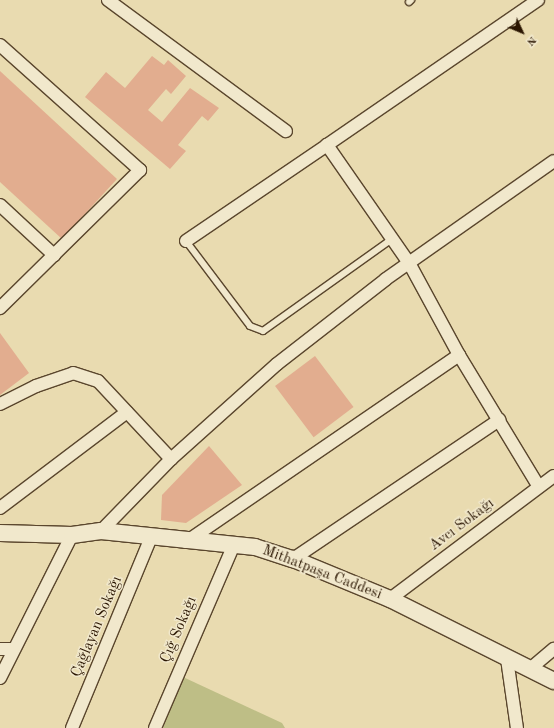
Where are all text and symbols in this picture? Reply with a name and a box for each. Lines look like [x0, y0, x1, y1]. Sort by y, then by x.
north arrow [502, 12, 542, 52]
text: N [524, 34, 538, 48]
street label: Avcı Sokağı [426, 495, 498, 555]
street label: Mithatpaşa Caddesi [260, 542, 384, 604]
street label: Çağlayan Sokağı [68, 574, 126, 680]
street label: Çığ Sokağı [157, 594, 201, 666]

